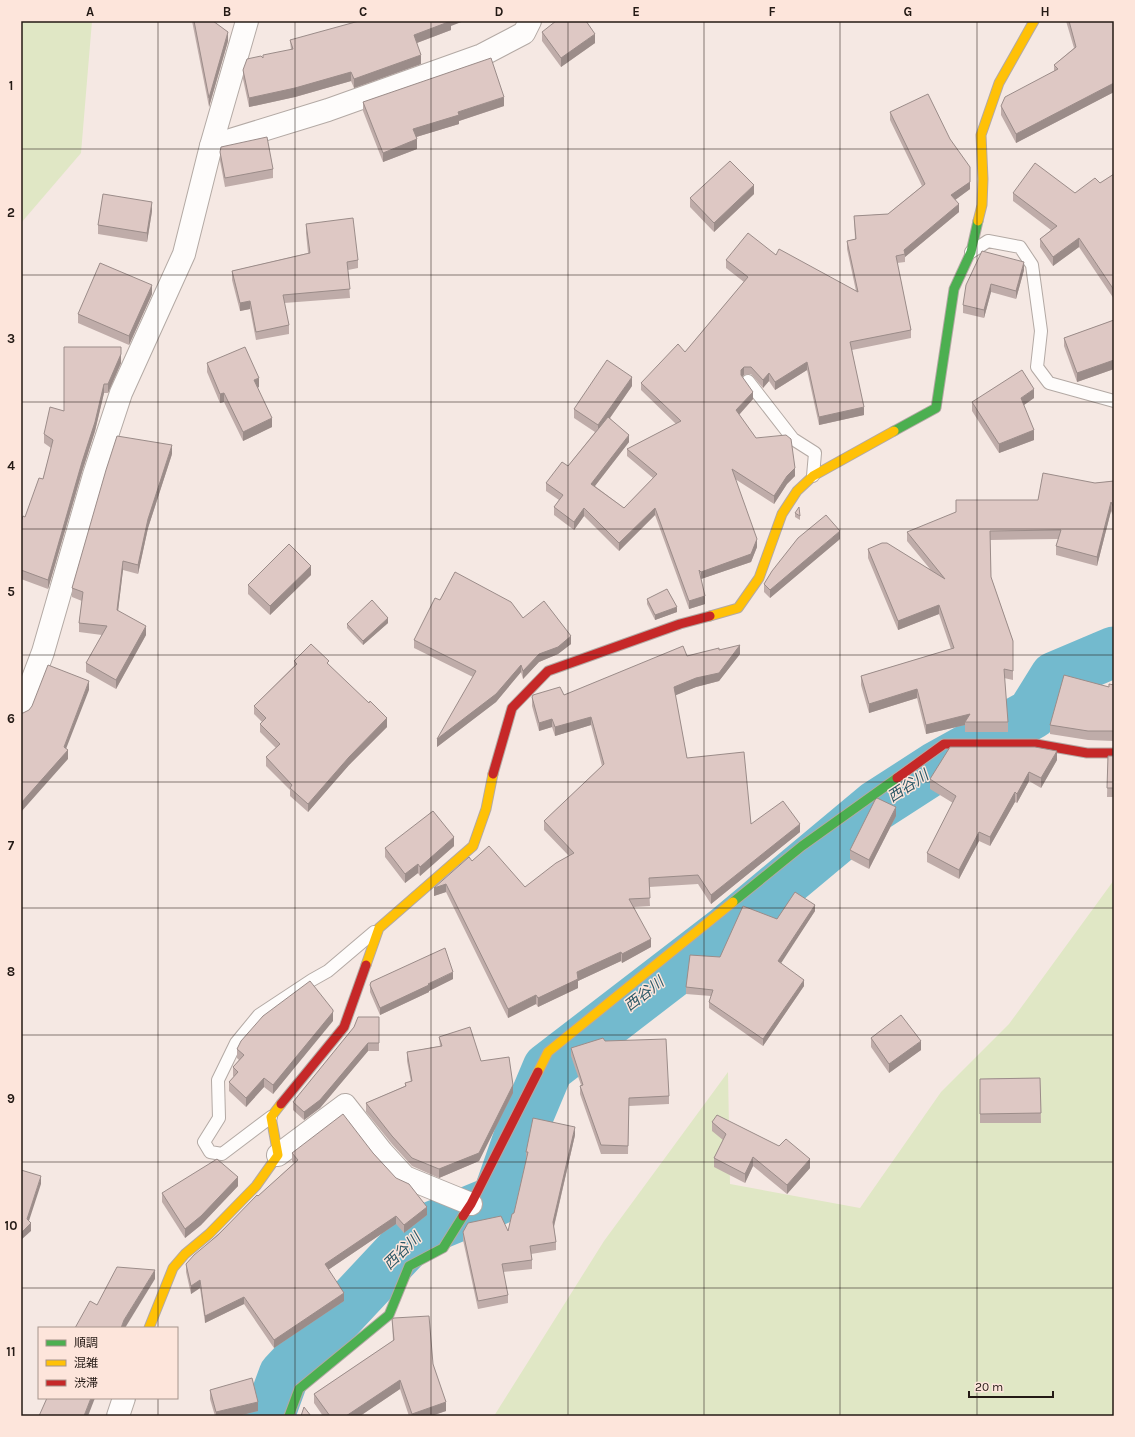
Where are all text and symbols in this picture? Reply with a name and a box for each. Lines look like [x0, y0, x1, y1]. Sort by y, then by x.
text: A [86, 4, 94, 19]
text: B [223, 4, 231, 19]
text: C [359, 4, 367, 19]
text: D [495, 4, 504, 19]
text: E [632, 4, 640, 19]
text: F [768, 4, 776, 19]
text: G [904, 4, 912, 19]
text: H [1040, 4, 1050, 19]
text: 1 [9, 78, 13, 93]
text: 2 [7, 205, 15, 220]
text: 3 [7, 331, 15, 346]
text: 4 [7, 458, 15, 473]
text: 5 [7, 584, 15, 599]
text: 6 [7, 711, 15, 726]
water label: 西谷川 [884, 765, 933, 806]
text: 7 [8, 838, 15, 853]
text: 8 [7, 964, 15, 979]
water label: 西谷川 [621, 972, 669, 1015]
text: 9 [7, 1091, 15, 1106]
text: 10 [5, 1218, 17, 1233]
water label: 西谷川 [380, 1228, 426, 1273]
legend [38, 1327, 178, 1399]
text: 順調 [74, 1336, 98, 1350]
text: 11 [6, 1344, 16, 1359]
text: 混雑 [74, 1356, 98, 1370]
scale bar [969, 1373, 1053, 1399]
text: 渋滞 [74, 1376, 98, 1390]
text: 20 m [975, 1380, 1003, 1394]

